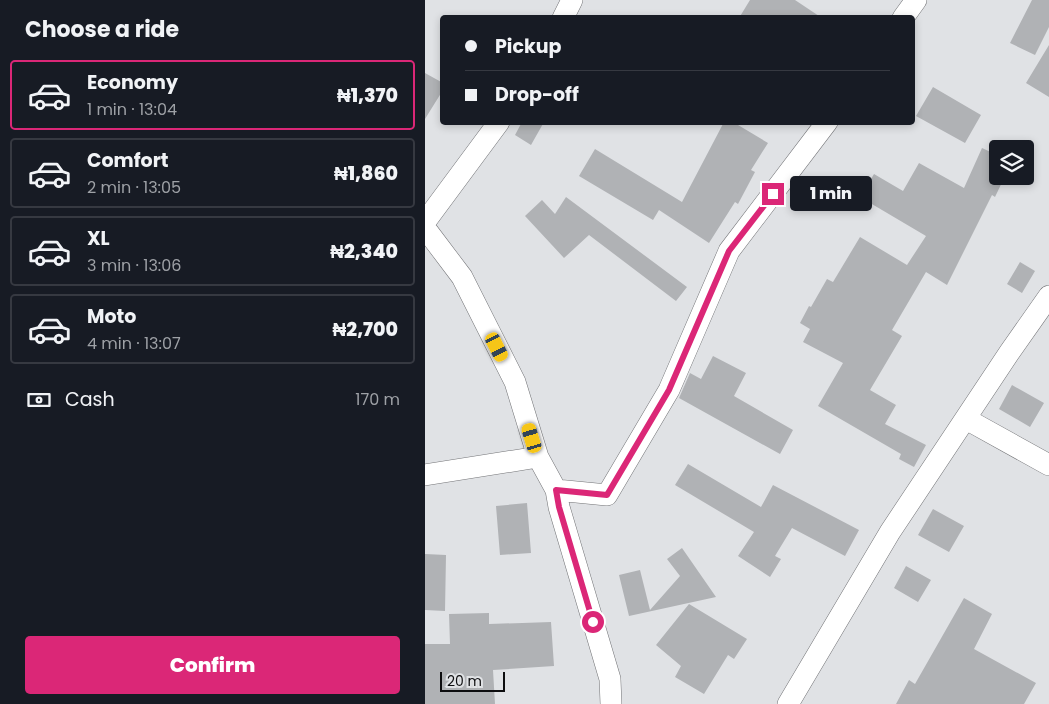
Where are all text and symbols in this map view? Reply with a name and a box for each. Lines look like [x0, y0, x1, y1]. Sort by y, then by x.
text: Choose a ride [25, 14, 179, 45]
text: Pickup [495, 33, 561, 60]
text: Economy [87, 69, 178, 96]
icon: car [27, 73, 72, 118]
text: Drop-off [495, 81, 579, 108]
text: ₦1,370 [337, 82, 398, 109]
text: 1 min · 13:04 [87, 98, 177, 121]
map controls [989, 140, 1034, 185]
button: layers [989, 140, 1034, 185]
text: Comfort [87, 147, 169, 174]
icon: car [27, 151, 72, 196]
text: ₦1,860 [334, 160, 398, 187]
text: 2 min · 13:05 [87, 176, 181, 199]
callout: 1 min [791, 176, 873, 212]
text: 1 min [810, 182, 852, 205]
route end [762, 183, 784, 205]
text: XL [87, 225, 110, 252]
icon: car [27, 229, 72, 274]
text: ₦2,340 [330, 238, 398, 265]
text: 3 min · 13:06 [87, 254, 181, 277]
text: Moto [87, 303, 136, 330]
icon: car [27, 307, 72, 352]
text: ₦2,700 [333, 316, 398, 343]
car [483, 330, 510, 364]
text: 4 min · 13:07 [87, 332, 181, 355]
icon: cash [25, 386, 53, 414]
text: Cash [65, 386, 115, 413]
text: 170 m [355, 388, 400, 411]
car [520, 421, 543, 455]
route start [582, 611, 604, 633]
button: Confirm [25, 636, 400, 694]
scale bar [440, 669, 505, 692]
text: 20 m [447, 671, 482, 691]

